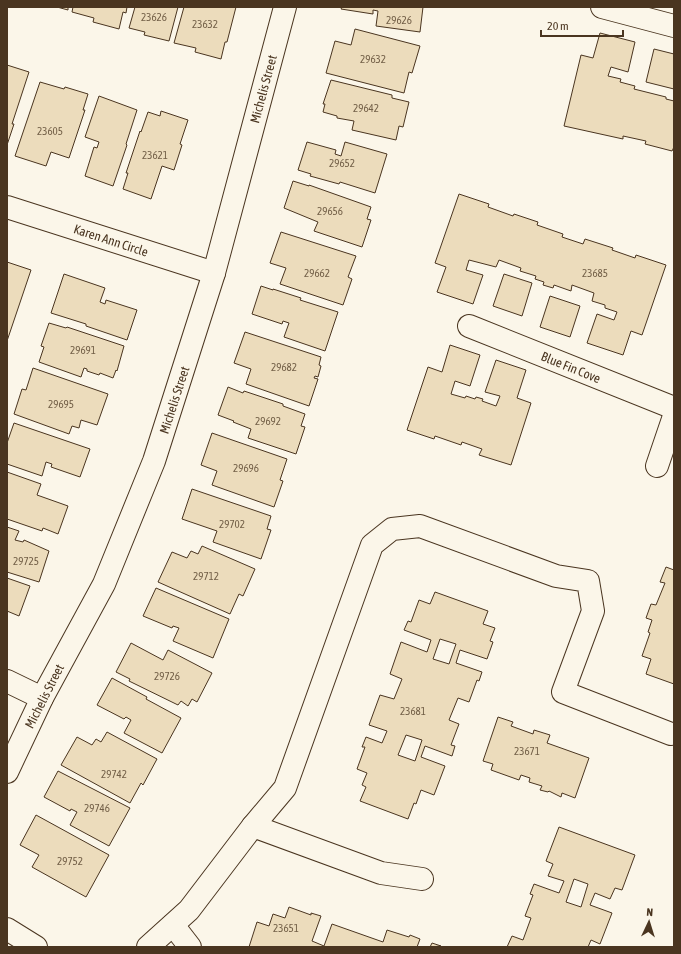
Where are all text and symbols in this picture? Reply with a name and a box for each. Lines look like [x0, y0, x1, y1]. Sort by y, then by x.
house number: 23626 [141, 11, 167, 23]
scale bar [541, 12, 623, 38]
house number: 29626 [386, 14, 412, 26]
house number: 23632 [192, 18, 218, 30]
text: 20 m [547, 19, 569, 33]
street label: Michelis Street [247, 53, 280, 125]
house number: 29632 [360, 53, 386, 65]
house number: 29642 [353, 102, 379, 114]
house number: 23605 [37, 125, 63, 137]
house number: 23621 [142, 149, 168, 161]
house number: 29652 [329, 157, 355, 169]
house number: 29656 [317, 205, 343, 217]
street label: Karen Ann Circle [72, 221, 150, 260]
house number: 29662 [304, 267, 330, 279]
house number: 23685 [582, 267, 608, 279]
house number: 29691 [70, 344, 96, 356]
street label: Blue Fin Cove [539, 349, 603, 386]
house number: 29682 [271, 361, 297, 373]
street label: Michelis Street [157, 364, 193, 436]
house number: 29695 [48, 398, 74, 410]
house number: 29692 [255, 415, 281, 427]
house number: 29696 [233, 462, 259, 474]
house number: 29702 [219, 518, 245, 530]
house number: 29725 [13, 555, 39, 567]
house number: 29712 [193, 570, 219, 582]
street label: Michelis Street [22, 661, 67, 731]
house number: 29726 [154, 670, 180, 682]
house number: 23681 [400, 705, 426, 717]
house number: 23671 [514, 745, 540, 757]
house number: 29742 [101, 768, 127, 780]
house number: 29746 [84, 802, 110, 814]
house number: 29752 [57, 855, 83, 867]
north arrow [629, 902, 669, 942]
text: N [646, 906, 653, 918]
house number: 23651 [273, 922, 299, 934]

